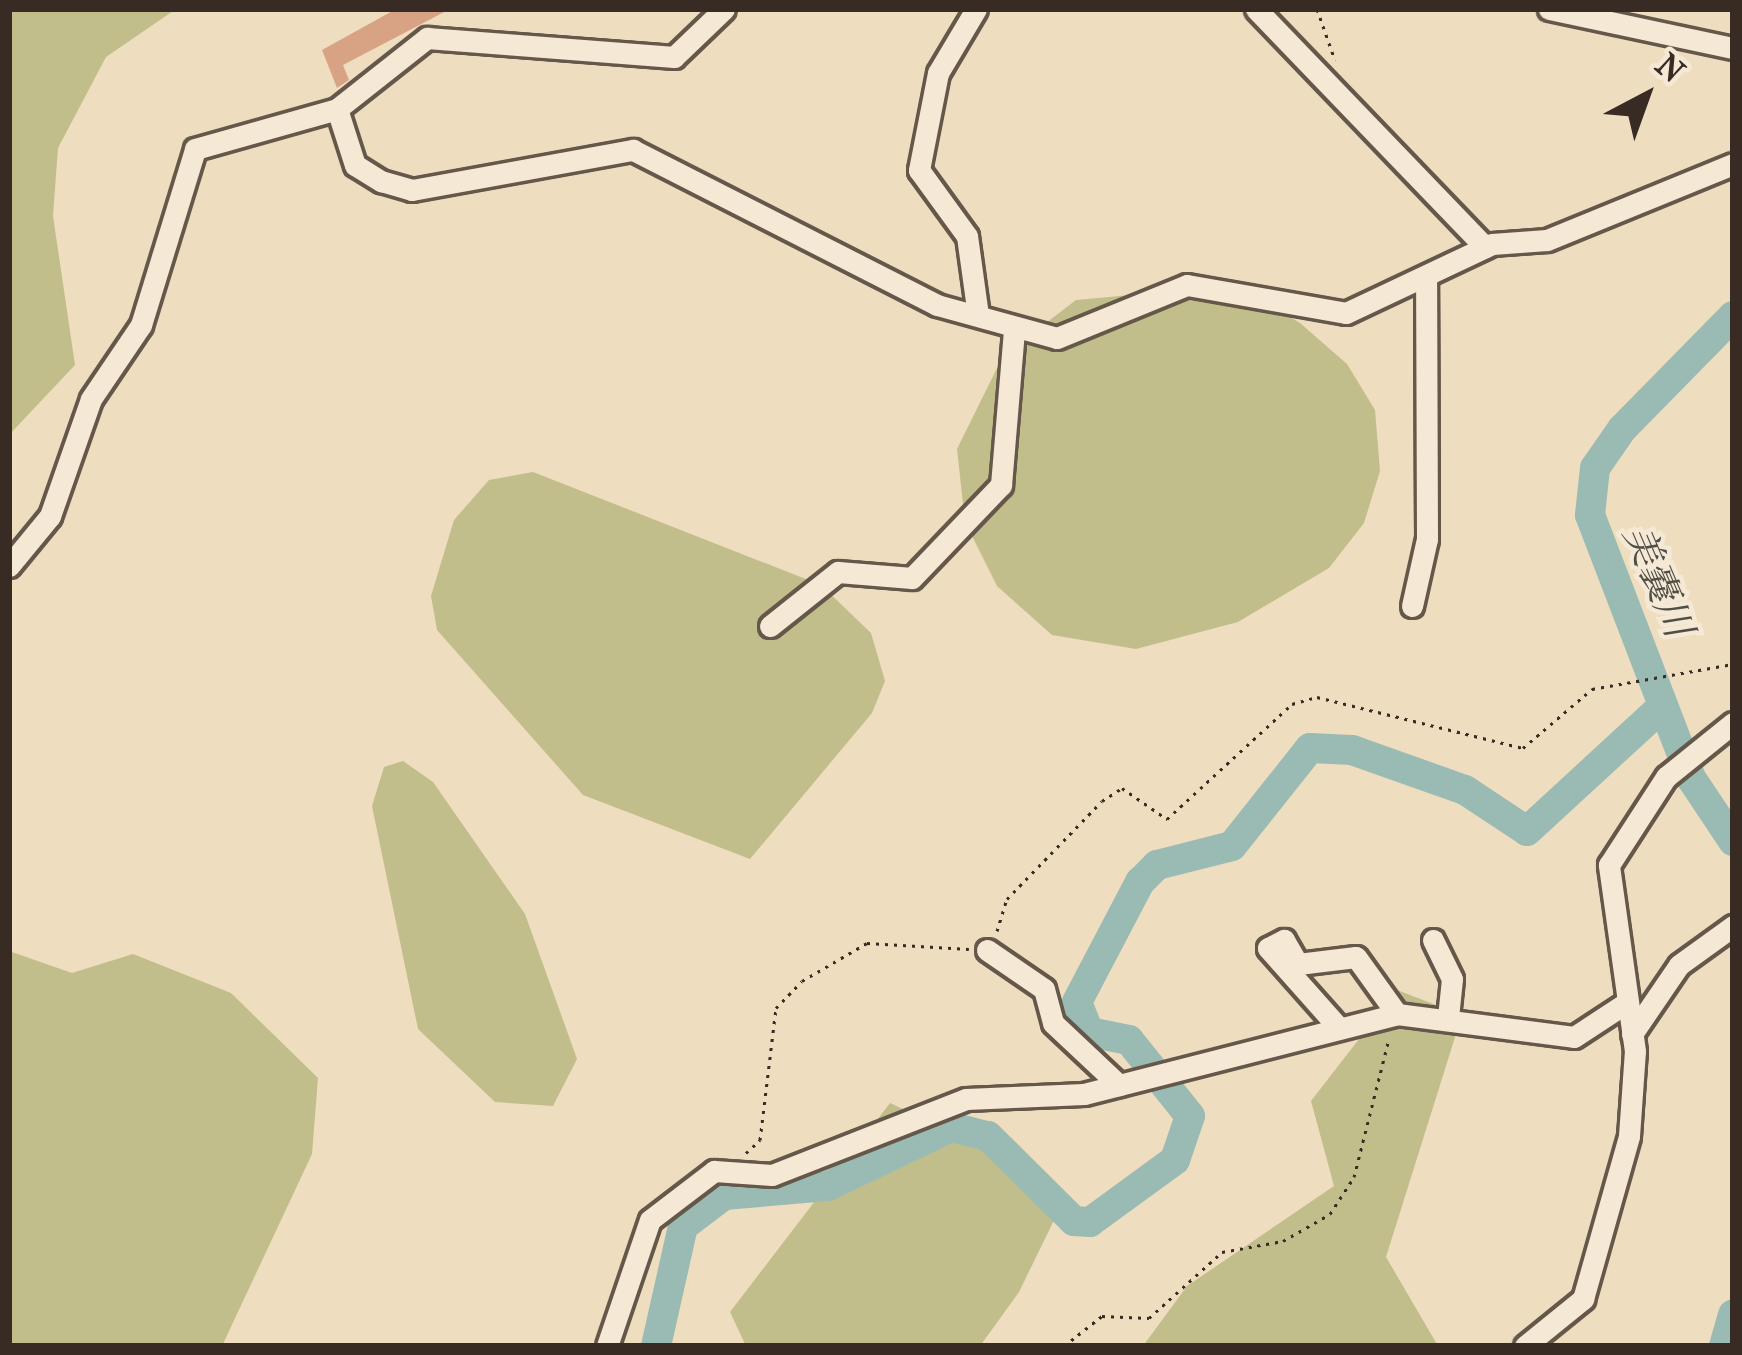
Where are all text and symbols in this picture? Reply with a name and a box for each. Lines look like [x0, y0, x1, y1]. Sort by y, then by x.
north arrow [1586, 36, 1706, 156]
text: N [1648, 46, 1692, 91]
water label: 美嚢川 [1614, 518, 1702, 644]

